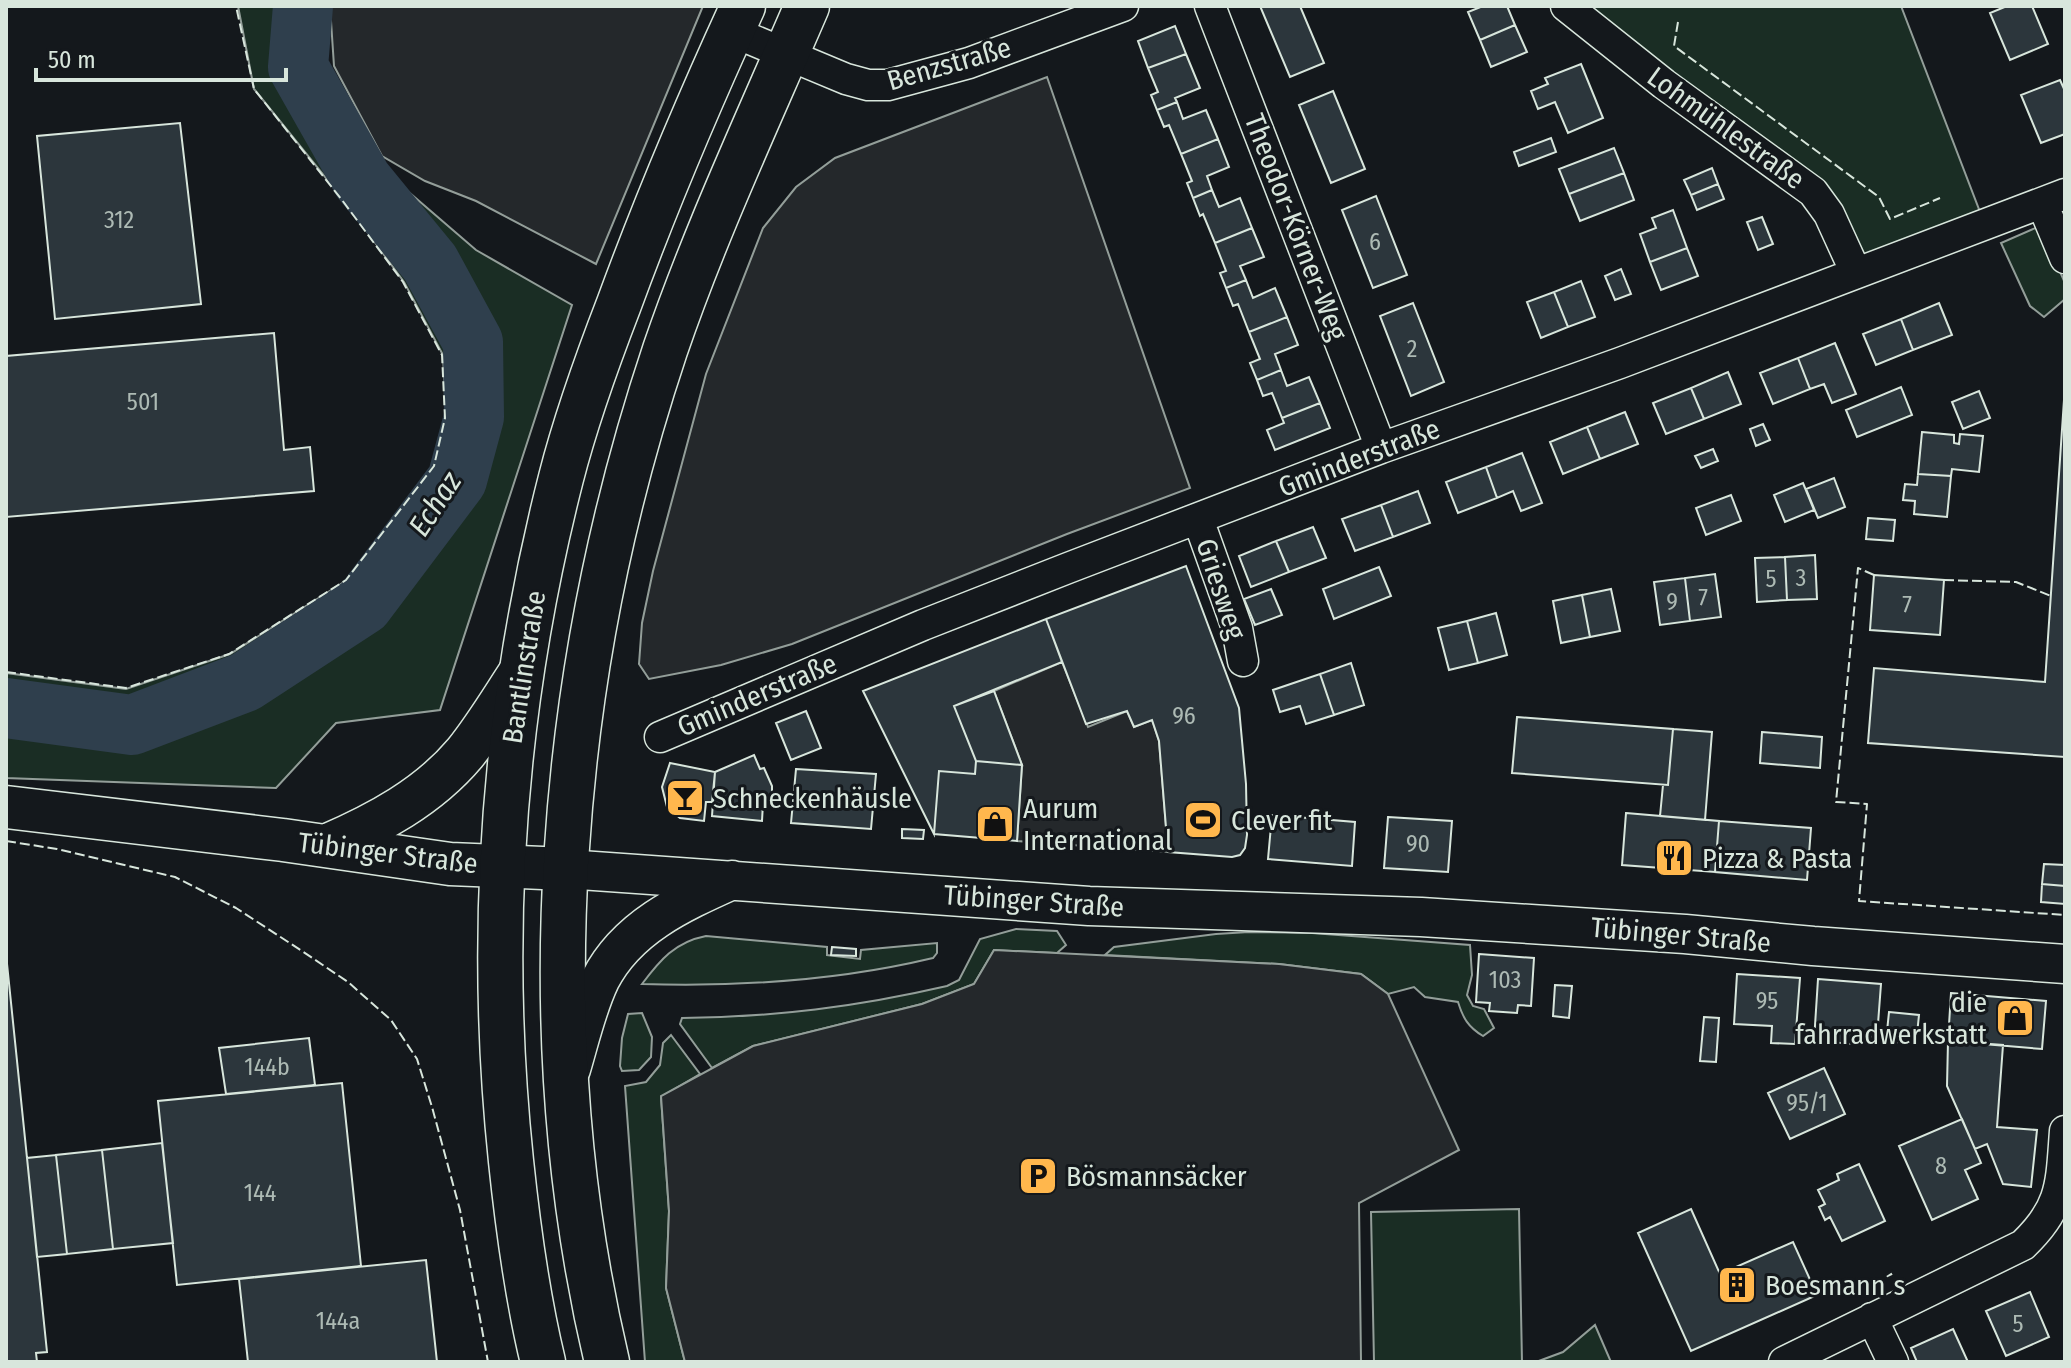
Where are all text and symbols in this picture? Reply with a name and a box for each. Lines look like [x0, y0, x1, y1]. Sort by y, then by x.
street label: Benzstraße [883, 31, 1015, 97]
scale bar [36, 32, 286, 82]
text: 50 m [48, 46, 96, 74]
street label: Lohmühlestraße [1641, 60, 1811, 196]
street label: Theodor-Körner-Weg [1238, 109, 1355, 346]
house number: 312 [104, 206, 134, 234]
house number: 6 [1369, 228, 1381, 256]
house number: 2 [1407, 335, 1417, 363]
house number: 501 [127, 388, 159, 416]
street label: Gminderstraße [1274, 412, 1444, 504]
water label: Echaz [401, 465, 469, 543]
street label: Griesweg [1189, 535, 1253, 644]
house number: 3 [1796, 564, 1806, 592]
house number: 5 [1765, 565, 1777, 593]
house number: 7 [1698, 584, 1708, 612]
street label: Bantlinstraße [496, 588, 552, 746]
house number: 9 [1666, 588, 1678, 616]
house number: 7 [1902, 591, 1912, 619]
street label: Gminderstraße [672, 647, 842, 743]
house number: 96 [1172, 702, 1196, 730]
bar icon: Schneckenhäusle [664, 777, 706, 819]
place label: Schneckenhäusle [713, 782, 912, 815]
place label: Aurum International [1023, 792, 1172, 857]
sports icon: Clever fit [1182, 799, 1224, 841]
shop icon: Aurum International [974, 803, 1016, 845]
place label: Clever fit [1231, 804, 1333, 837]
street label: Tübinger Straße [296, 826, 480, 880]
house number: 90 [1406, 830, 1430, 858]
restaurant icon: Pizza & Pasta [1653, 837, 1695, 879]
place label: Pizza & Pasta [1702, 842, 1852, 875]
street label: Tübinger Straße [943, 878, 1125, 924]
street label: Tübinger Straße [1590, 911, 1772, 959]
house number: 103 [1489, 966, 1521, 994]
place label: die fahrradwerkstatt [1795, 986, 1988, 1051]
house number: 95 [1756, 987, 1778, 1015]
shop icon: die fahrradwerkstatt [1994, 997, 2036, 1039]
house number: 144b [244, 1053, 290, 1081]
house number: 95/1 [1786, 1089, 1828, 1117]
house number: 8 [1935, 1152, 1947, 1180]
parking icon: Bösmannsäcker [1017, 1155, 1059, 1197]
place label: Bösmannsäcker [1066, 1160, 1247, 1193]
house number: 144 [244, 1179, 276, 1207]
building icon: Boesmann´s [1716, 1264, 1758, 1306]
place label: Boesmann´s [1765, 1269, 1905, 1302]
house number: 144a [316, 1307, 360, 1335]
house number: 5 [2012, 1310, 2024, 1338]

